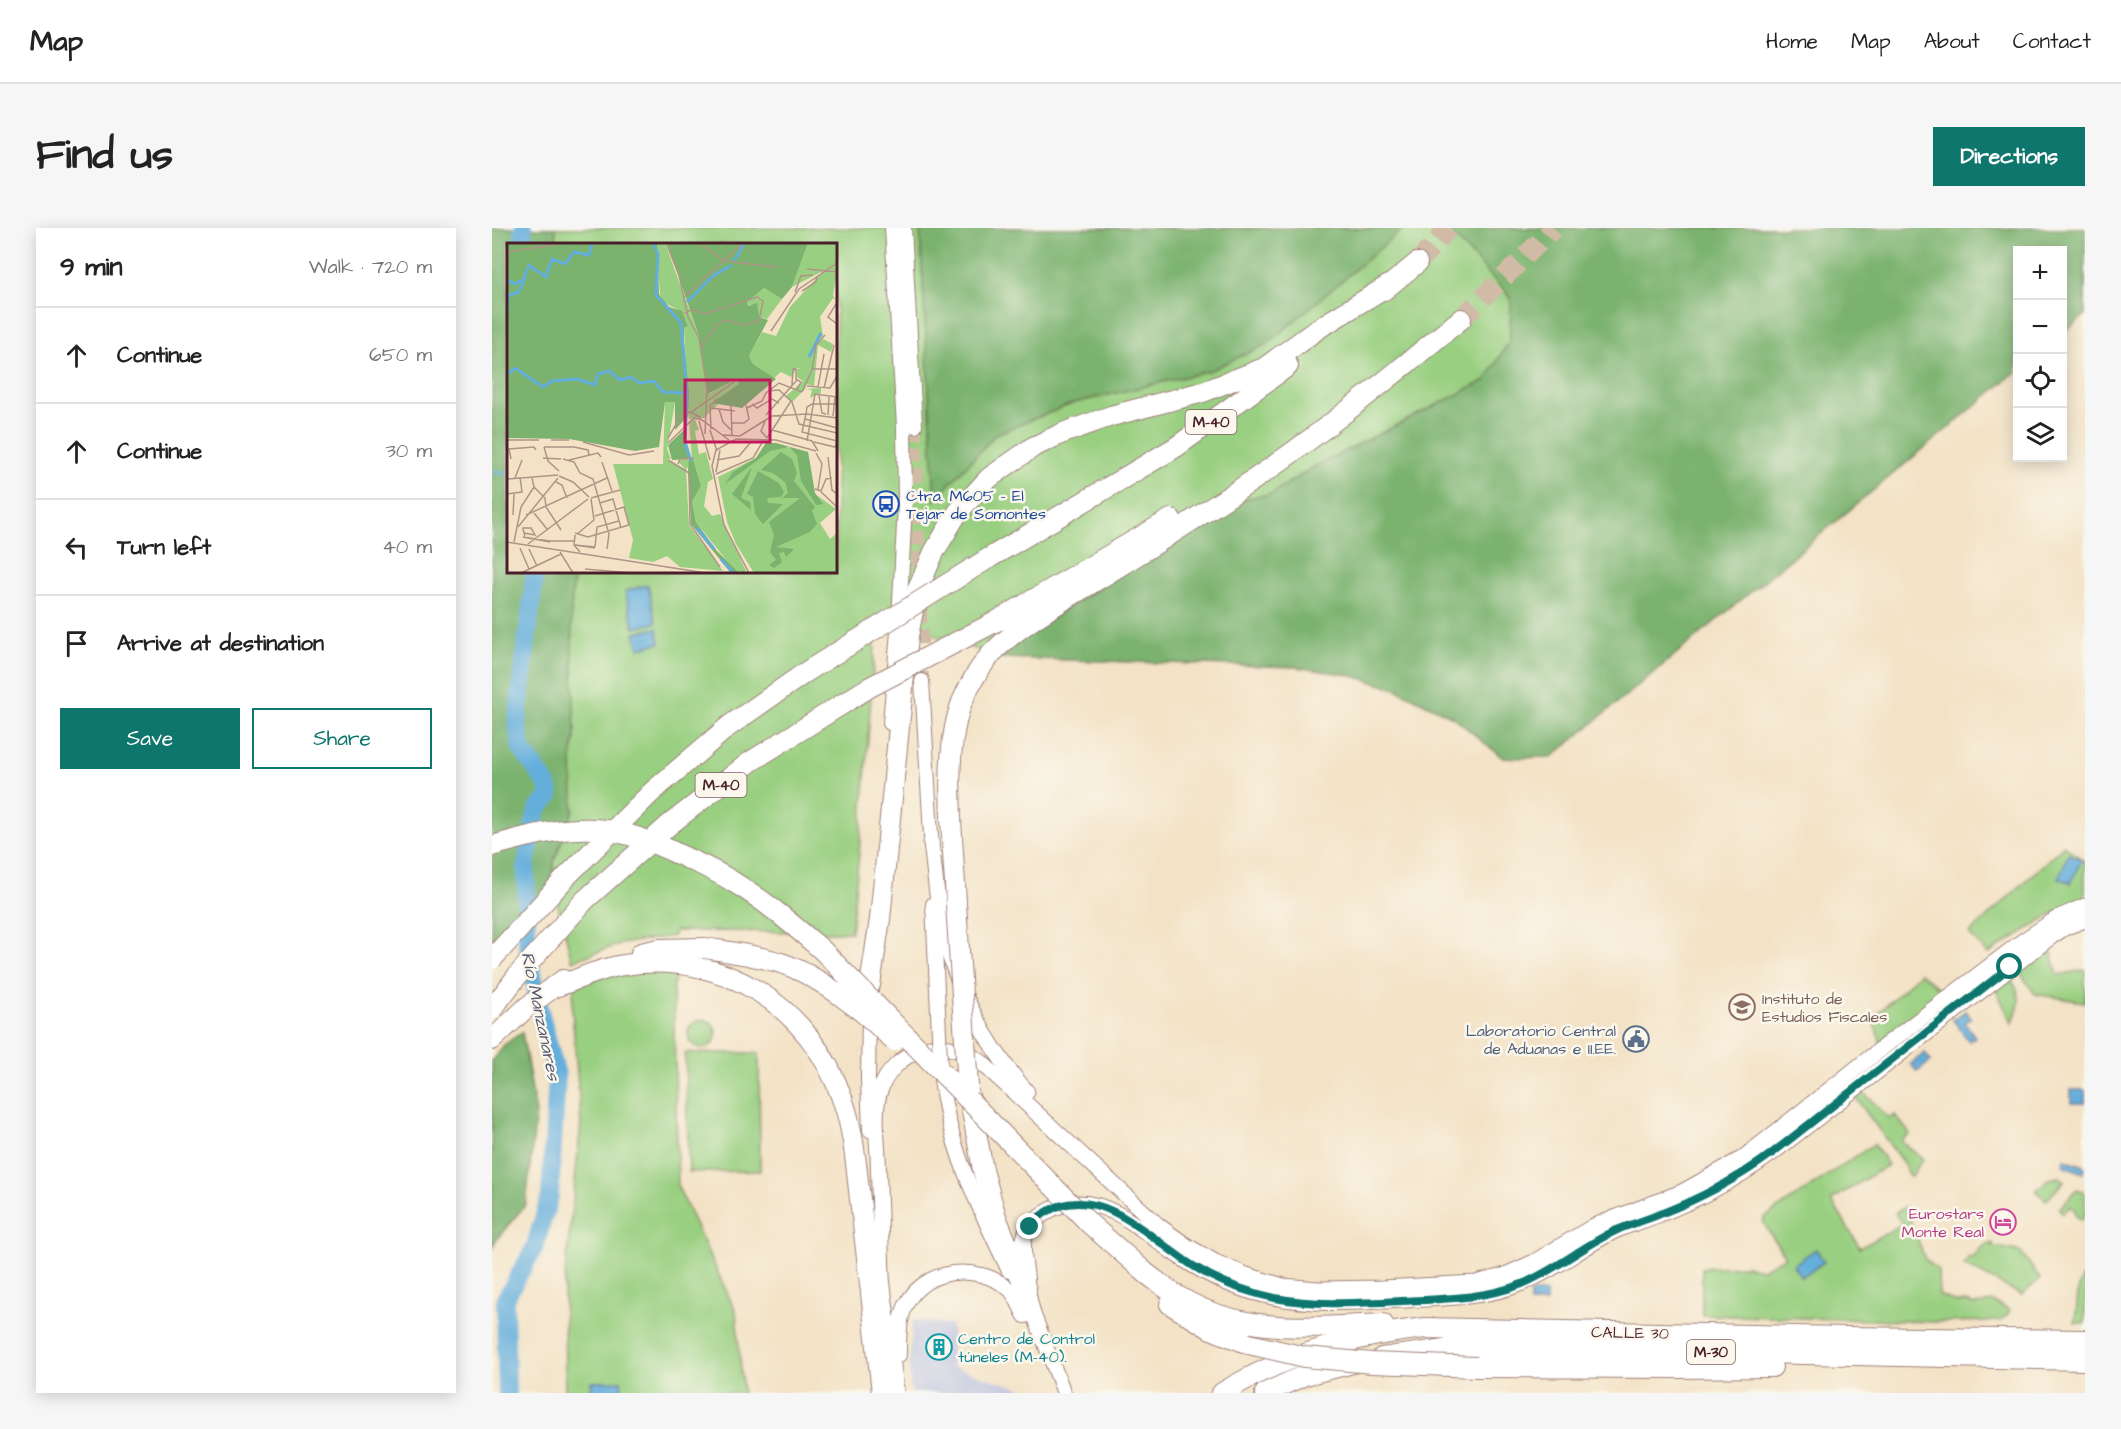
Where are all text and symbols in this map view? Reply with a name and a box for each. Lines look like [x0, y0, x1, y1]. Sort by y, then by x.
text: Map [30, 22, 83, 61]
text: Home [1766, 27, 1818, 56]
text: Map [1851, 27, 1891, 56]
text: About [1924, 27, 1980, 56]
text: Contact [2013, 27, 2091, 56]
text: Find us [36, 127, 173, 185]
button: Directions [1933, 127, 2085, 186]
inset map [507, 243, 837, 573]
map controls [2013, 246, 2067, 462]
button: + [2013, 246, 2067, 300]
text: 9 min [60, 249, 122, 285]
text: Walk · 720 m [309, 253, 432, 281]
button: − [2013, 300, 2067, 354]
icon: ahead [60, 339, 93, 372]
text: Continue [117, 340, 202, 371]
text: 650 m [369, 341, 432, 369]
button: locate [2013, 354, 2067, 408]
button: layers [2013, 408, 2067, 462]
road number: M-40 [1186, 410, 1236, 434]
icon: ahead [60, 435, 93, 468]
text: Continue [117, 436, 202, 467]
text: 30 m [386, 437, 432, 465]
place label: Ctra. M605 - El Tejar de Somontes [906, 485, 1046, 525]
bus stop icon: Ctra. M605 - El Tejar de Somontes [871, 489, 901, 519]
icon: left [60, 531, 93, 564]
text: Turn left [117, 532, 211, 563]
text: 40 m [382, 533, 432, 561]
icon: arrive [60, 627, 93, 660]
text: Arrive at destination [117, 628, 324, 659]
button: Save [60, 708, 240, 769]
button: Share [252, 708, 432, 769]
road number: M-40 [696, 773, 746, 797]
water label: Río Manzanares [515, 949, 567, 1084]
route start [1996, 953, 2022, 979]
place label: Instituto de Estudios Fiscales [1762, 988, 1887, 1028]
school or university icon: Instituto de Estudios Fiscales [1727, 992, 1757, 1022]
place label: Laboratorio Central de Aduanas e II.EE. [1466, 1020, 1616, 1060]
public building icon: Laboratorio Central de Aduanas e II.EE. [1621, 1024, 1651, 1054]
place label: Eurostars Monte Real [1902, 1203, 1984, 1243]
hotel icon: Eurostars Monte Real [1988, 1207, 2018, 1237]
route end [1016, 1213, 1042, 1239]
street label: CALLE 30 [1591, 1321, 1669, 1345]
place label: Centro de Control túneles (M-40). [958, 1328, 1095, 1368]
building icon: Centro de Control túneles (M-40). [924, 1332, 954, 1362]
road number: M-30 [1687, 1340, 1735, 1364]

